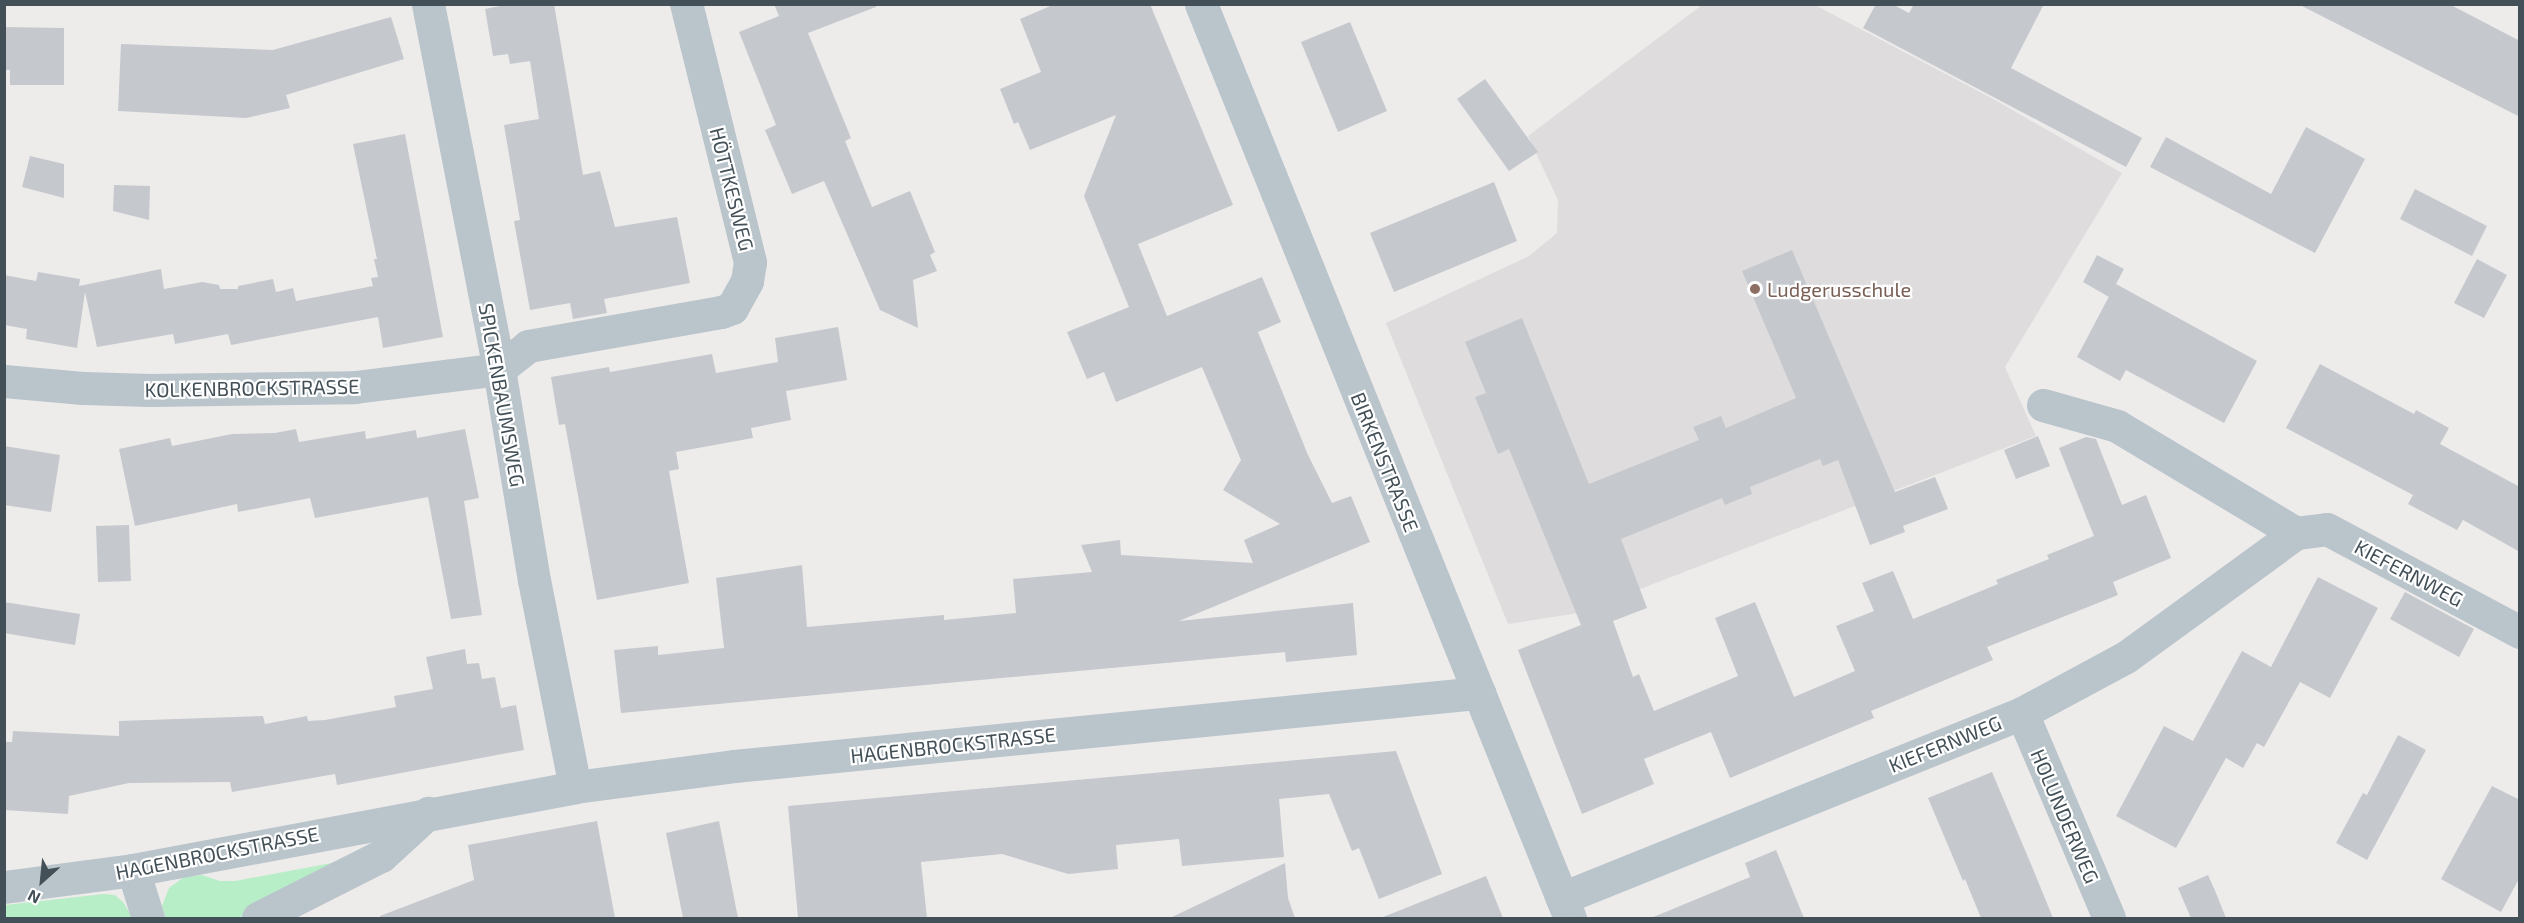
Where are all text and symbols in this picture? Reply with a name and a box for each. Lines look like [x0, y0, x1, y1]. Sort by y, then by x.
street label: HÖTTKESWEG [705, 125, 759, 253]
place label: Ludgerusschule [1767, 277, 1911, 301]
marker: Ludgerusschule [1748, 282, 1762, 296]
street label: SPICKENBAUMSWEG [474, 301, 530, 489]
street label: KOLKENBROCKSTRASSE [145, 374, 359, 402]
street label: BIRKENSTRASSE [1346, 389, 1424, 535]
street label: KIEFERNWEG [2351, 534, 2467, 612]
street label: KIEFERNWEG [1885, 711, 2005, 777]
street label: HAGENBROCKSTRASSE [849, 722, 1057, 768]
street label: HOLUNDERWEG [2026, 745, 2104, 887]
street label: HAGENBROCKSTRASSE [114, 822, 320, 884]
north arrow [12, 851, 72, 911]
text: N [24, 886, 43, 909]

